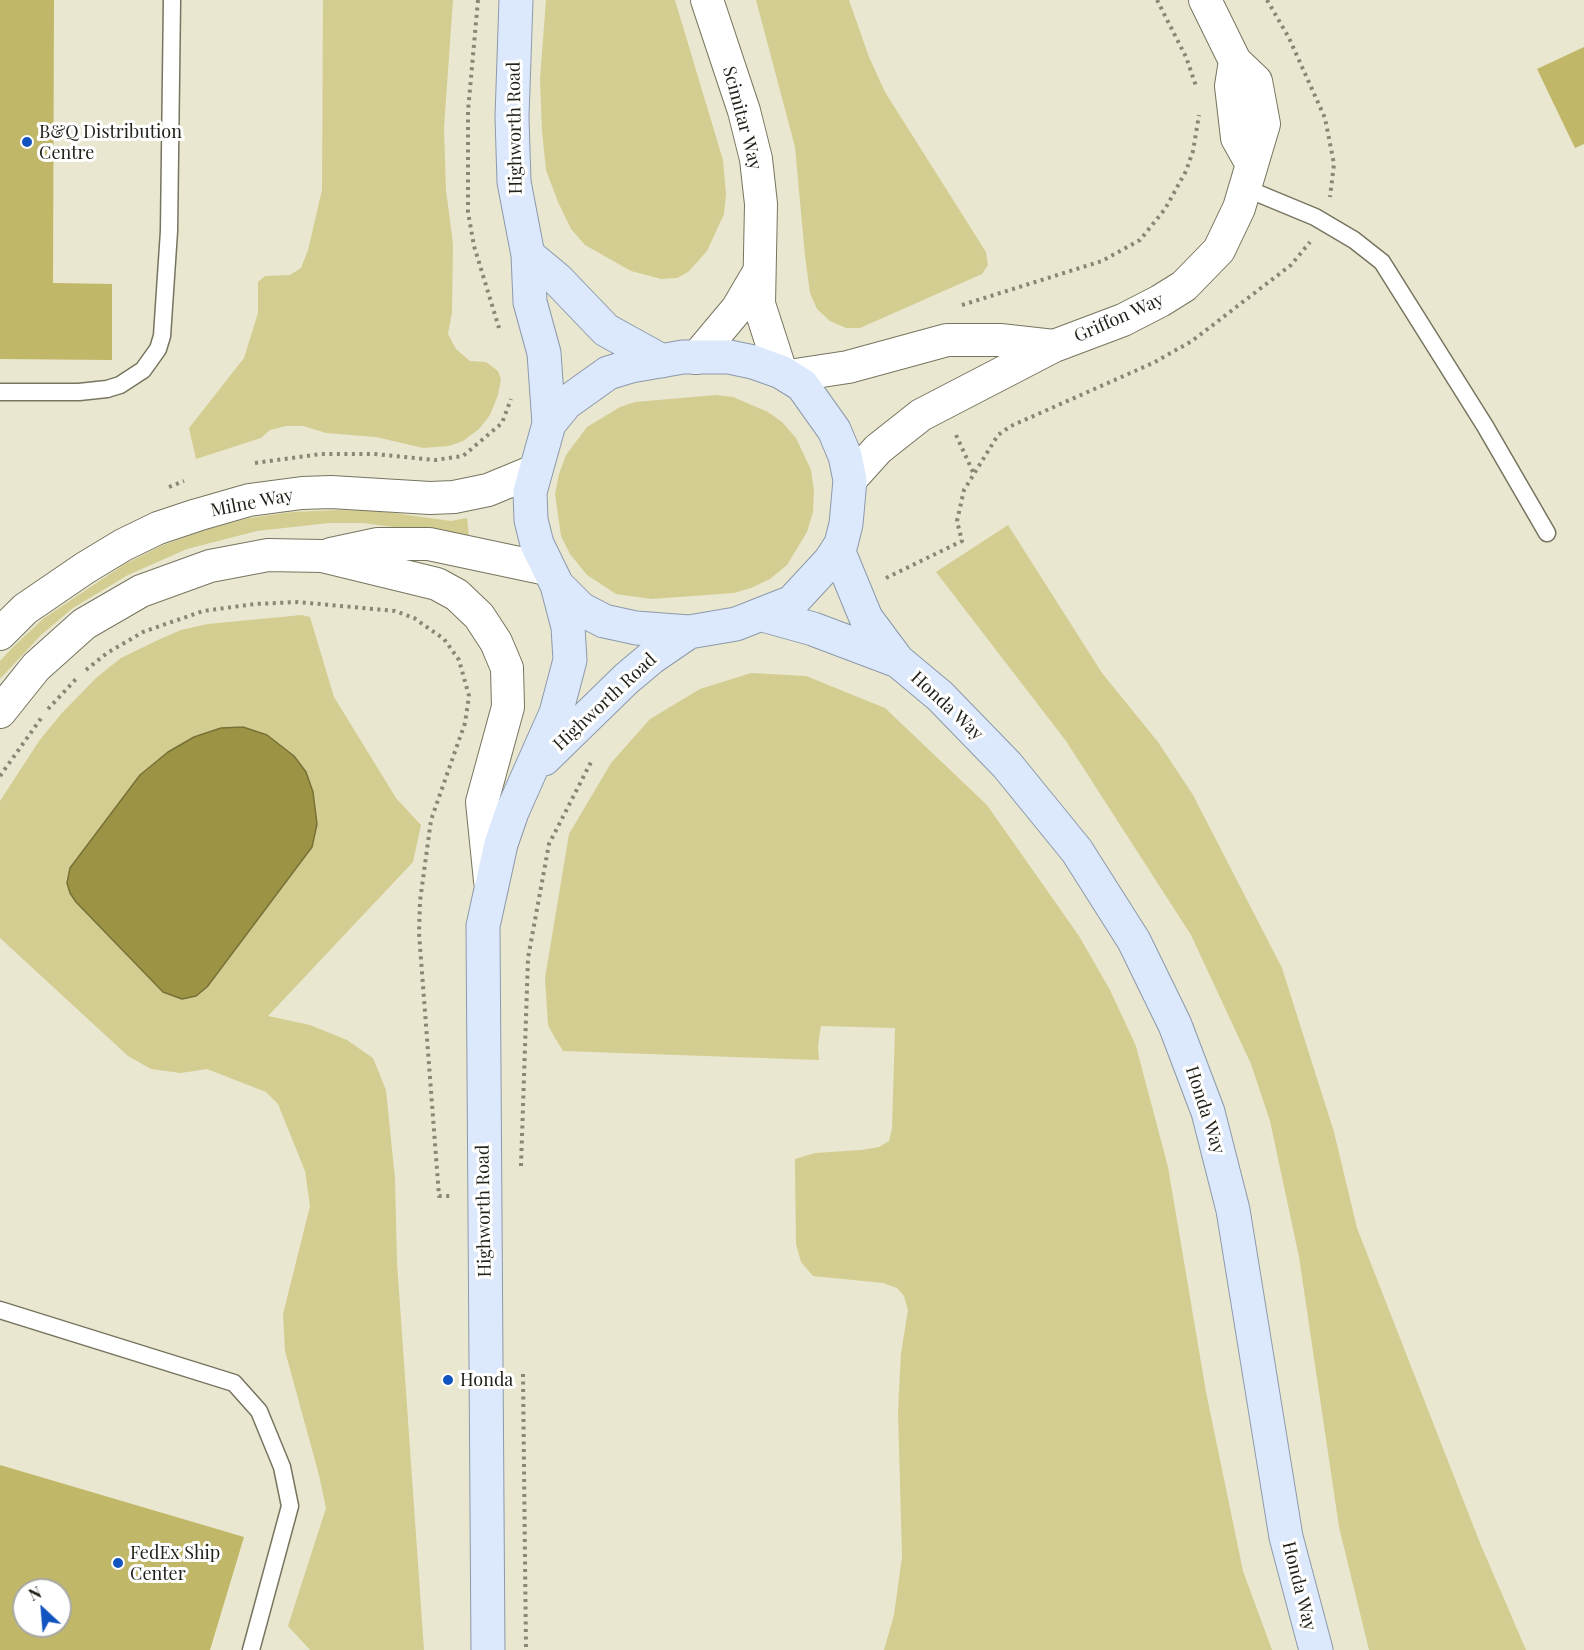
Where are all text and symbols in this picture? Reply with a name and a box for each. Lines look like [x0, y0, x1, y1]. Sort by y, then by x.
street label: Highworth Road [503, 61, 527, 195]
street label: Scimitar Way [718, 64, 766, 172]
place label: B&Q Distribution Centre [39, 121, 182, 164]
marker: B&Q Distribution Centre [20, 135, 34, 149]
street label: Griffon Way [1071, 289, 1167, 347]
street label: Milne Way [209, 484, 295, 522]
street label: Highworth Road [549, 649, 661, 755]
street label: Honda Way [906, 667, 988, 745]
street label: Honda Way [1181, 1063, 1229, 1157]
street label: Highworth Road [472, 1144, 496, 1278]
place label: Honda [460, 1369, 513, 1391]
marker: Honda [441, 1373, 455, 1387]
street label: Honda Way [1277, 1539, 1321, 1633]
place label: FedEx Ship Center [130, 1542, 220, 1584]
marker: FedEx Ship Center [111, 1556, 125, 1570]
north arrow [12, 1578, 72, 1638]
text: N [25, 1581, 45, 1605]

